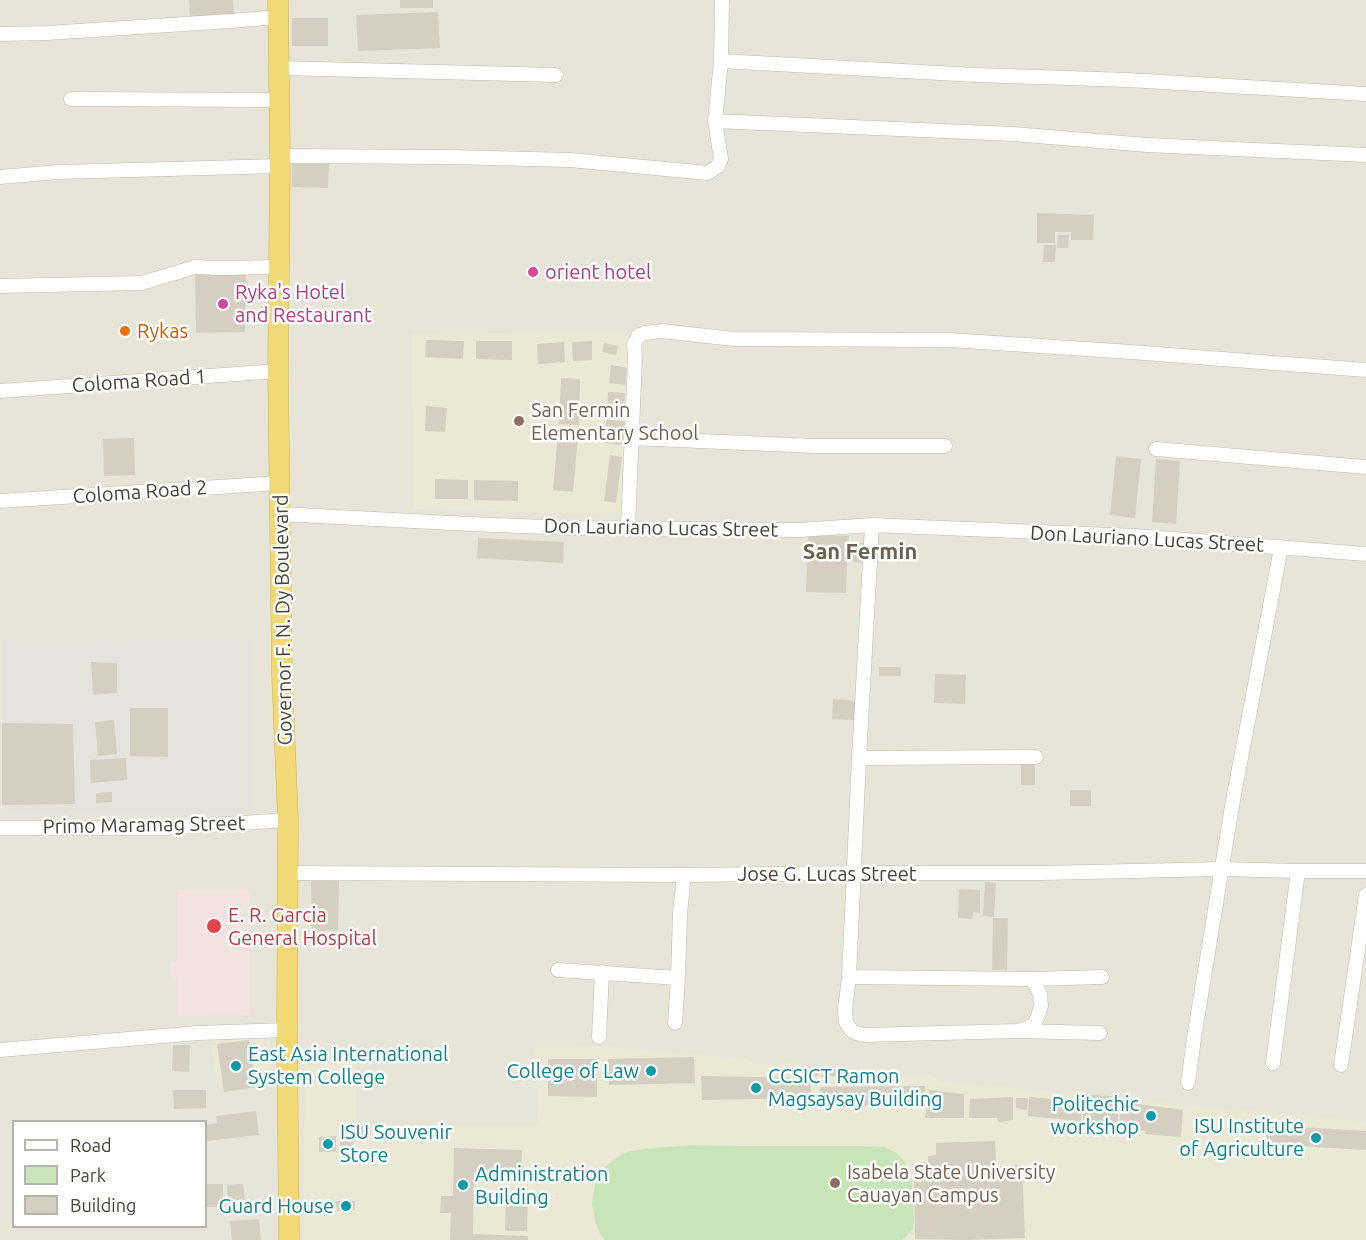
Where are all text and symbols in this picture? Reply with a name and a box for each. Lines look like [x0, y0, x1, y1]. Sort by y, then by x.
place label: orient hotel [545, 260, 651, 284]
marker: orient hotel [526, 265, 540, 279]
place label: Ryka's Hotel and Restaurant [235, 280, 372, 327]
marker: Ryka's Hotel and Restaurant [216, 297, 230, 311]
place label: Rykas [137, 319, 188, 343]
marker: Rykas [118, 324, 132, 338]
street label: Coloma Road 1 [71, 364, 207, 398]
place label: San Fermin Elementary School [531, 398, 698, 445]
marker: San Fermin Elementary School [512, 414, 526, 428]
street label: Coloma Road 2 [72, 475, 208, 509]
street label: Governor F. N. Dy Boulevard [269, 494, 297, 746]
street label: Don Lauriano Lucas Street [544, 514, 778, 542]
street label: Don Lauriano Lucas Street [1029, 521, 1265, 557]
district label: San Fermin [803, 539, 917, 565]
street label: Primo Maramag Street [42, 811, 246, 839]
street label: Jose G. Lucas Street [737, 862, 917, 886]
place label: E. R. Garcia General Hospital [228, 903, 377, 950]
marker: E. R. Garcia General Hospital [205, 917, 223, 935]
place label: East Asia International System College [248, 1042, 448, 1089]
marker: East Asia International System College [229, 1059, 243, 1073]
place label: College of Law [507, 1059, 639, 1083]
marker: College of Law [644, 1064, 658, 1078]
place label: CCSICT Ramon Magsaysay Building [768, 1064, 943, 1111]
marker: CCSICT Ramon Magsaysay Building [749, 1081, 763, 1095]
place label: Politechic workshop [1051, 1092, 1139, 1139]
marker: Politechic workshop [1144, 1109, 1158, 1123]
place label: ISU Institute of Agriculture [1179, 1114, 1304, 1161]
legend [12, 1120, 207, 1228]
place label: ISU Souvenir Store [340, 1120, 452, 1167]
marker: ISU Institute of Agriculture [1309, 1131, 1323, 1145]
text: Road [70, 1135, 112, 1155]
marker: ISU Souvenir Store [321, 1137, 335, 1151]
place label: Isabela State University Cauayan Campus [847, 1160, 1055, 1207]
place label: Administration Building [475, 1162, 608, 1209]
text: Park [70, 1165, 106, 1185]
marker: Isabela State University Cauayan Campus [828, 1176, 842, 1190]
marker: Administration Building [456, 1178, 470, 1192]
place label: Guard House [218, 1194, 334, 1218]
text: Building [70, 1195, 136, 1215]
marker: Guard House [339, 1199, 353, 1213]

